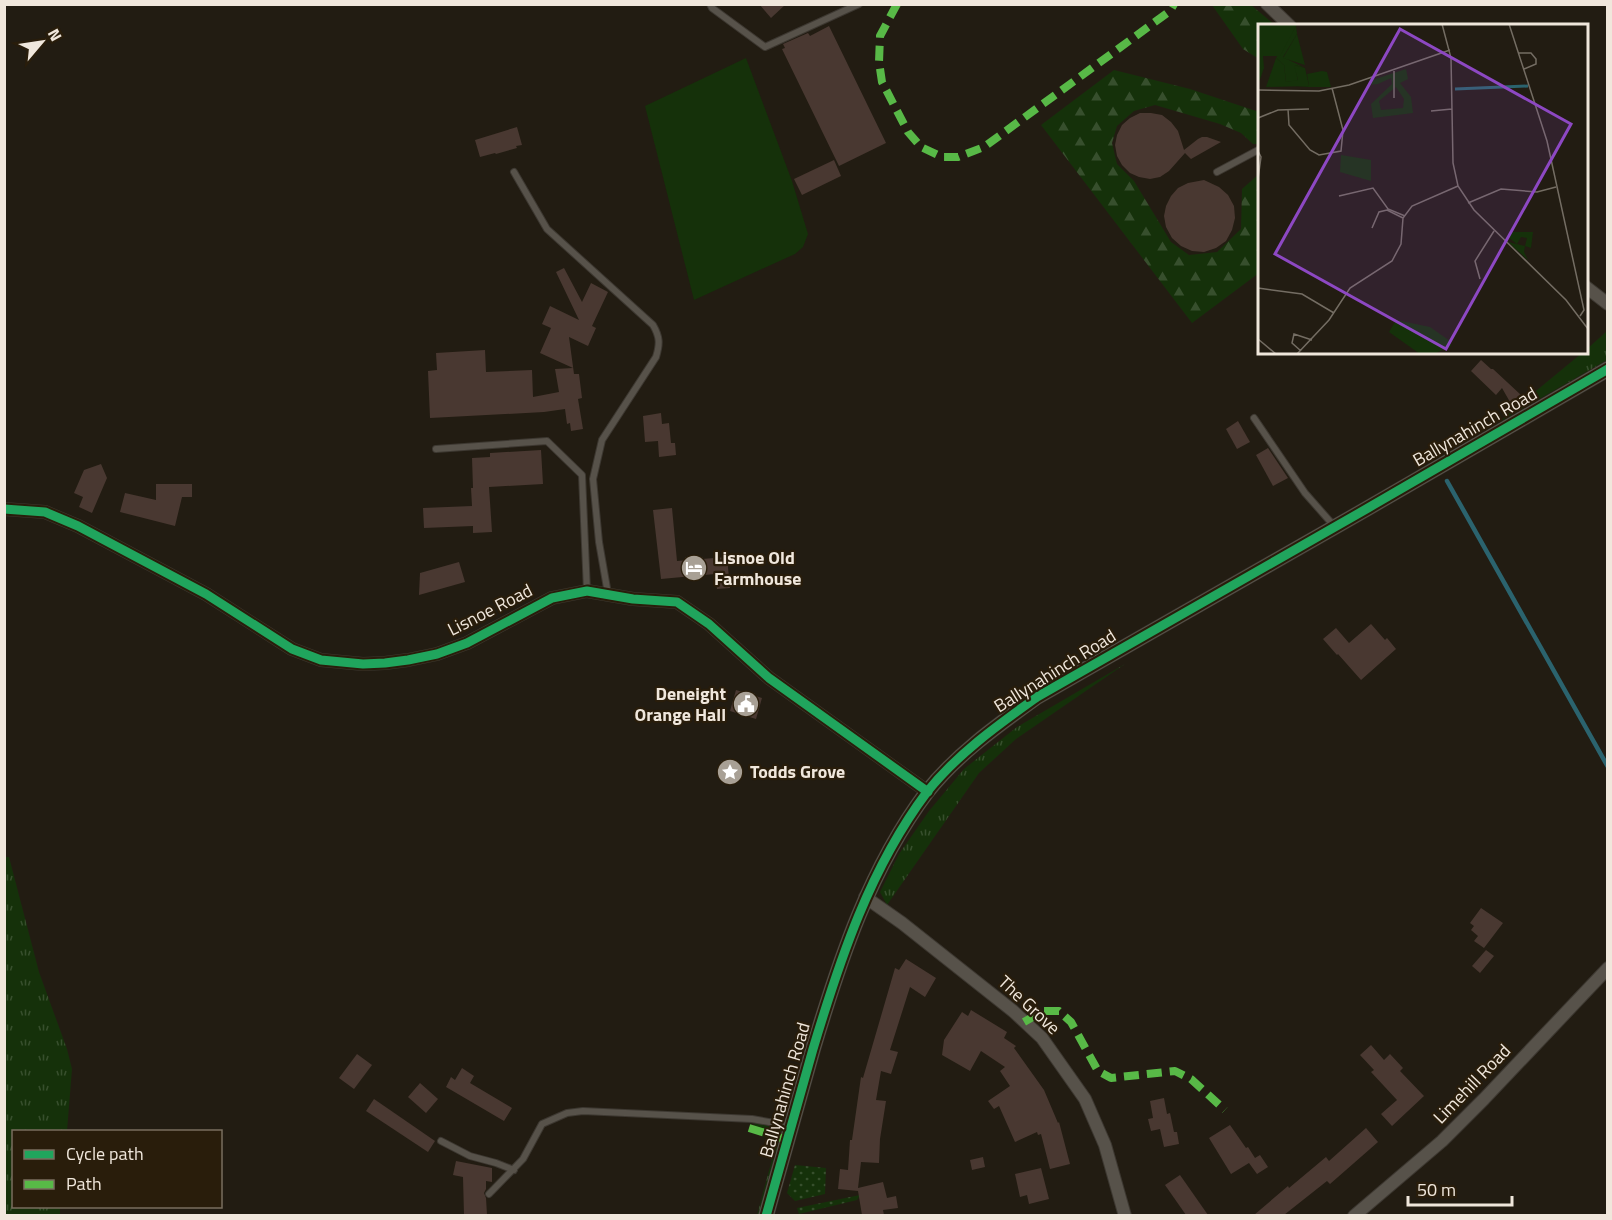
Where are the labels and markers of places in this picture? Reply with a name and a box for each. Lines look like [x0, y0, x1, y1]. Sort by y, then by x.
place label: Lisnoe Old Farmhouse [714, 544, 801, 592]
hotel icon: Lisnoe Old Farmhouse [679, 553, 709, 583]
place label: Deneight Orange Hall [635, 680, 726, 728]
public building icon: Deneight Orange Hall [731, 689, 761, 719]
place icon: Todds Grove [715, 757, 745, 787]
place label: Todds Grove [750, 758, 845, 785]

